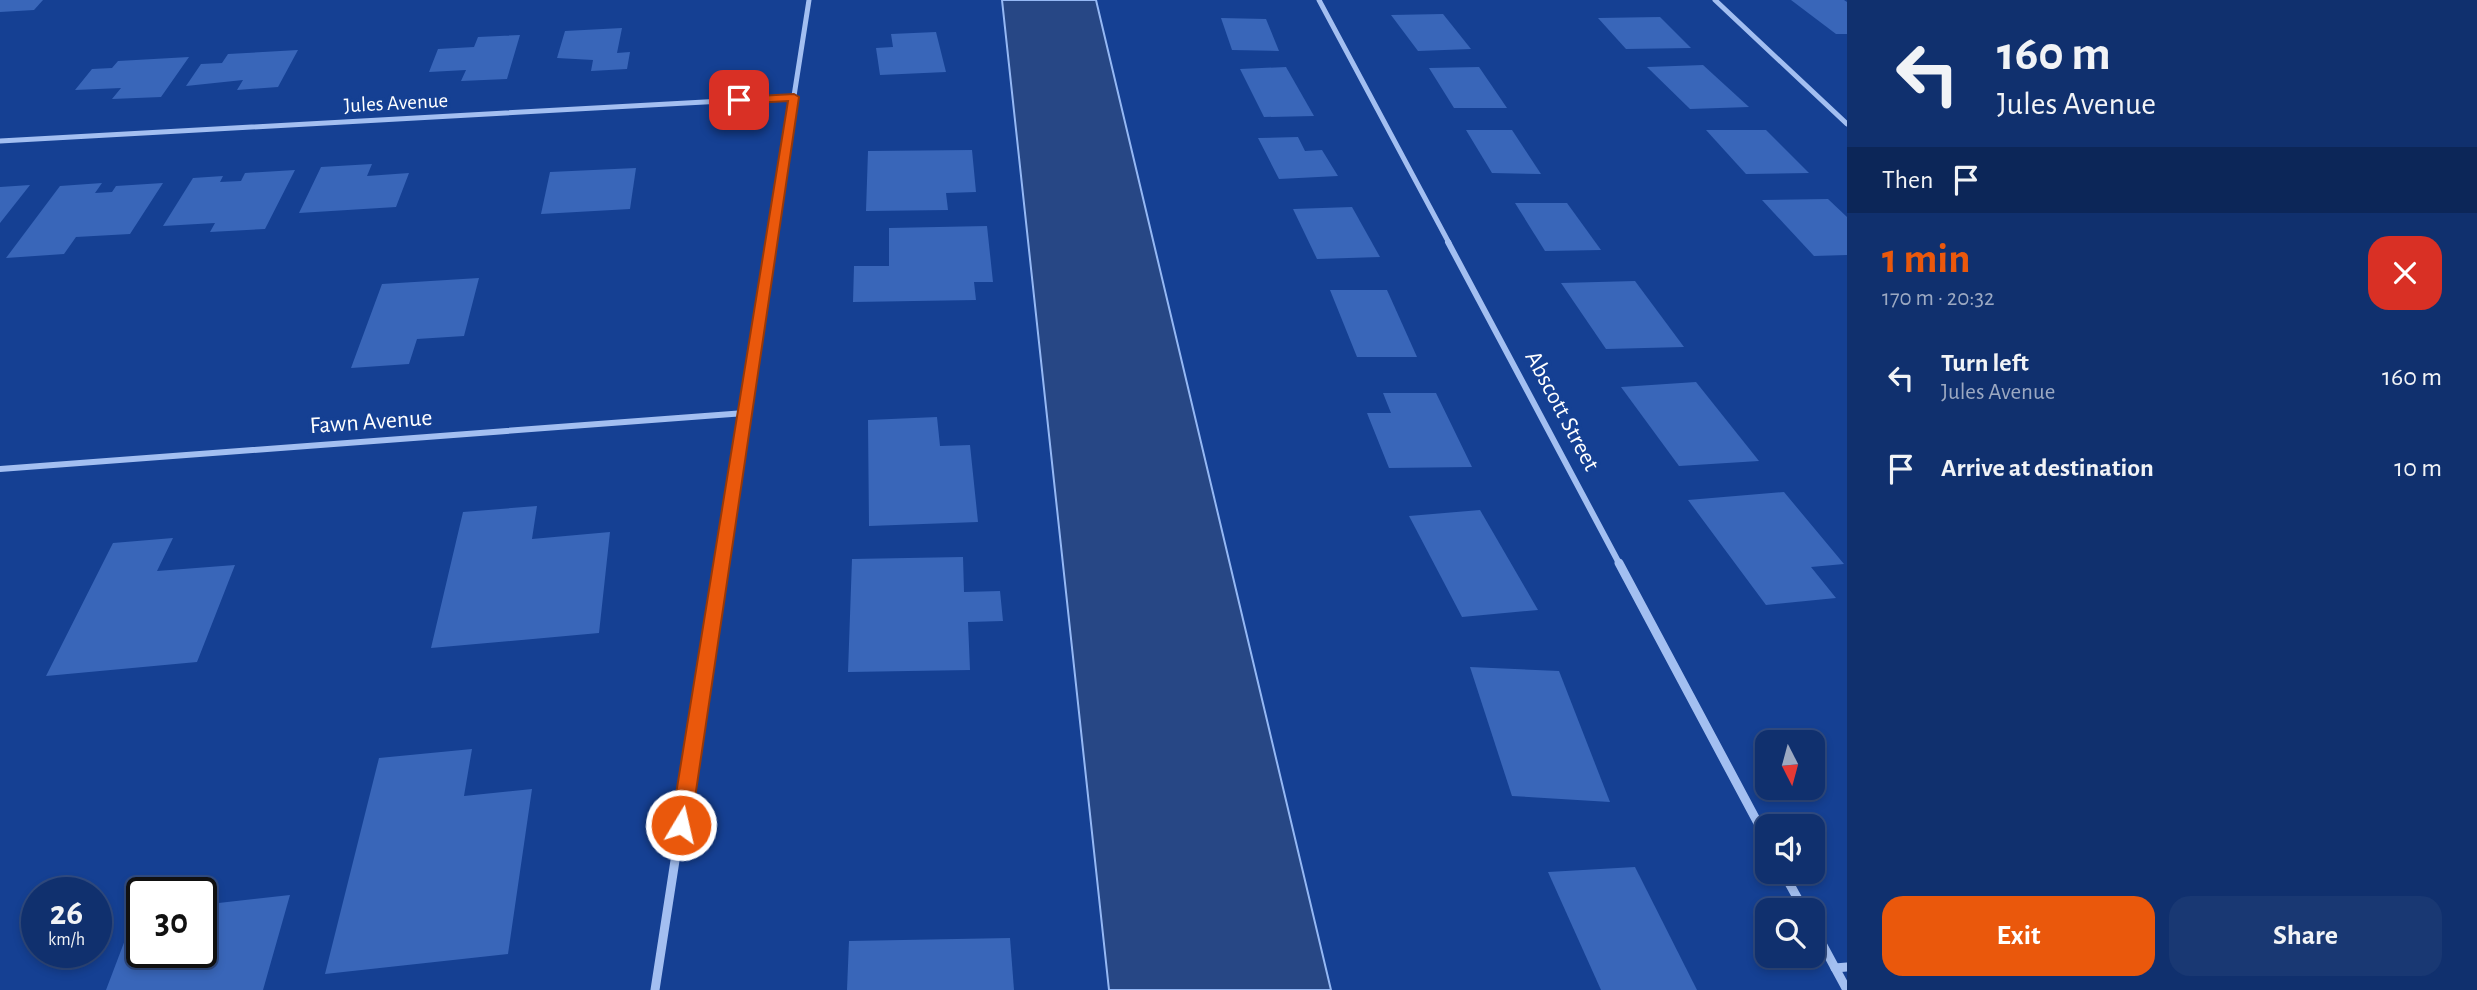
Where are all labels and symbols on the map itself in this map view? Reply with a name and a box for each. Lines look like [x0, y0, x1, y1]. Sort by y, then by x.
pin [709, 70, 769, 130]
street label: Jules Avenue [343, 90, 449, 116]
street label: Abscott Street [1520, 347, 1604, 475]
street label: Fawn Avenue [309, 406, 433, 438]
north arrow [1755, 730, 1825, 800]
position arrow [644, 788, 718, 862]
speed limit sign: 30 [126, 877, 217, 968]

